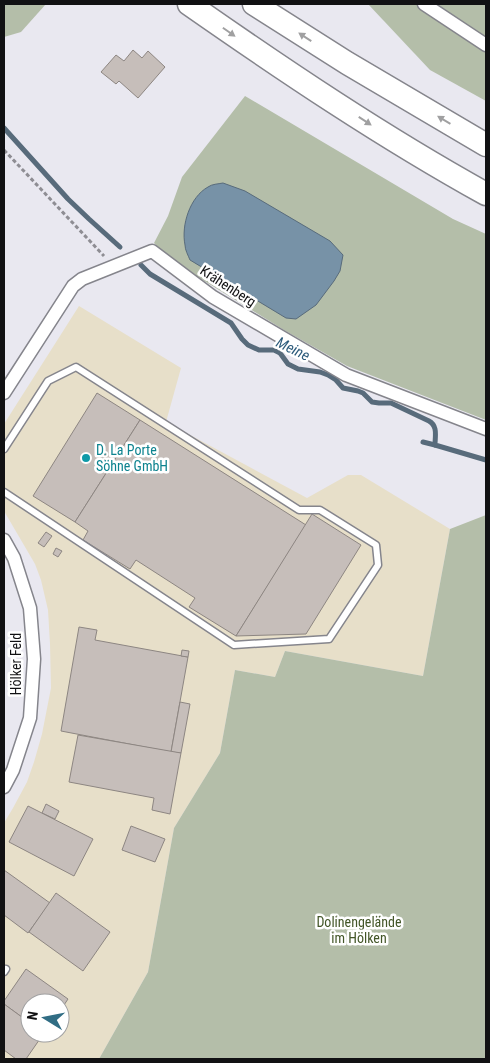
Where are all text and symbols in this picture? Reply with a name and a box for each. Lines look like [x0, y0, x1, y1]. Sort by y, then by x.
one-way arrow [222, 27, 236, 37]
one-way arrow [299, 32, 312, 41]
one-way arrow [358, 116, 371, 126]
one-way arrow [438, 116, 451, 125]
street label: Krähenberg [197, 262, 259, 310]
water label: Meine [273, 333, 313, 365]
place label: D. La Porte Söhne GmbH [96, 442, 168, 474]
marker: D. La Porte Söhne GmbH [80, 452, 92, 464]
street label: Hölker Feld [8, 633, 24, 695]
park label: Dolinengelände im Hölken [316, 914, 402, 946]
north arrow [20, 993, 70, 1043]
text: N [24, 1010, 41, 1021]

